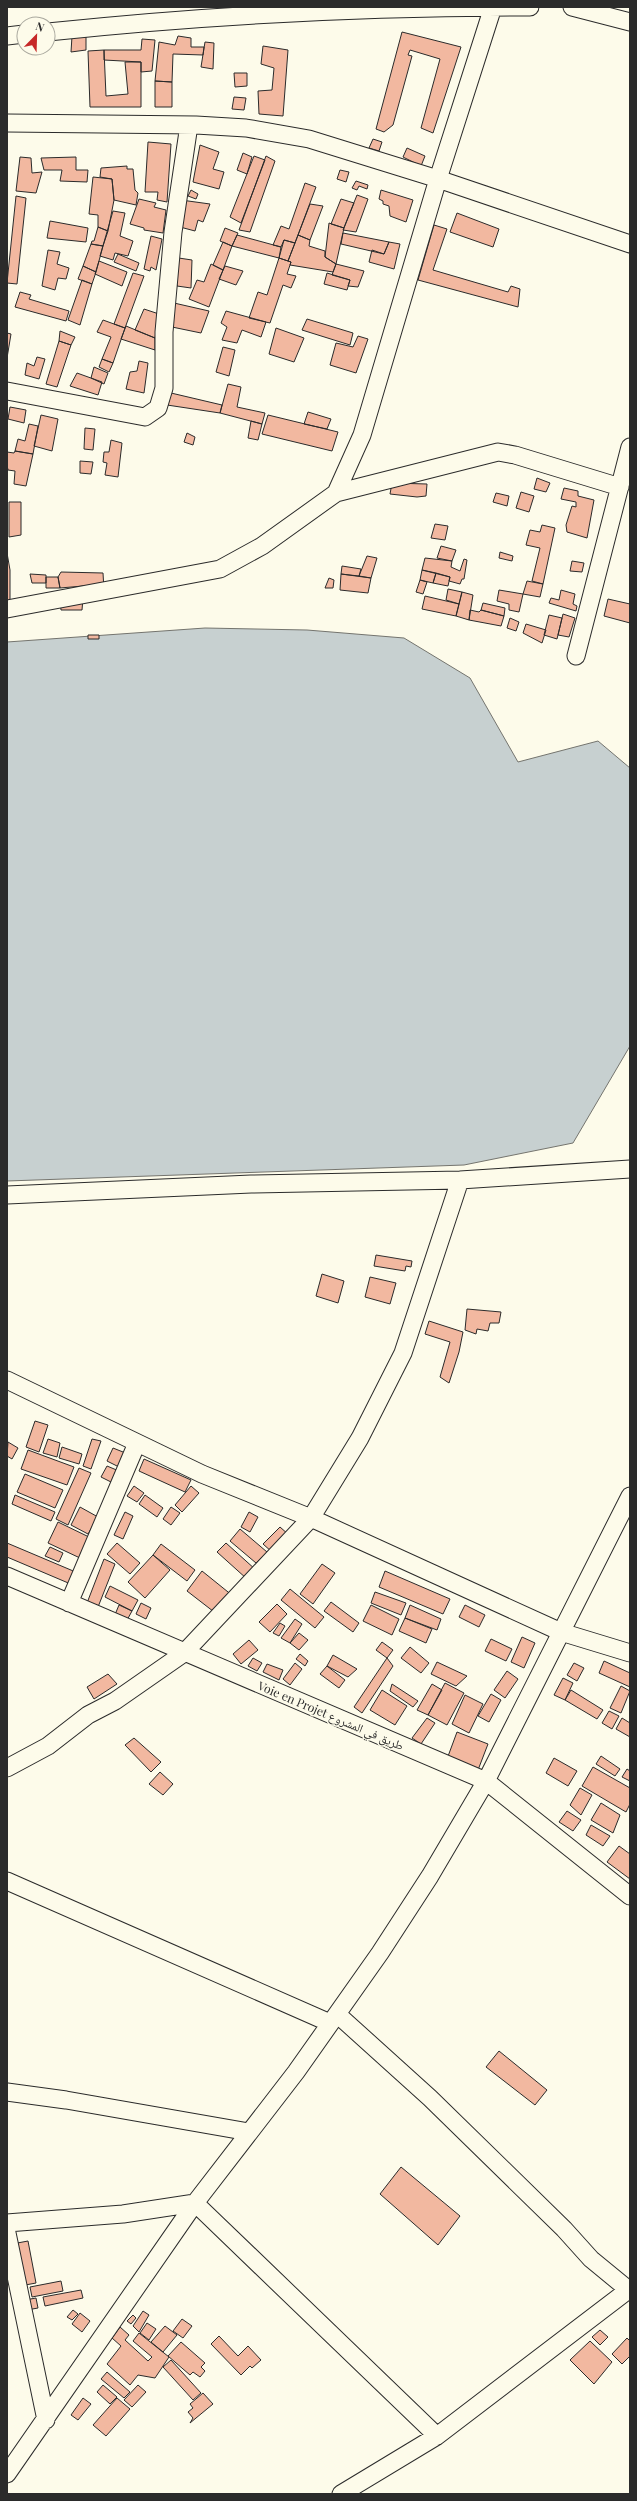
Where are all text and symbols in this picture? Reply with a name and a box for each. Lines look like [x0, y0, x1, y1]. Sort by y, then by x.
north arrow [16, 16, 56, 56]
text: N [34, 18, 47, 35]
street label: Voie en Projet طريق في المشروع [253, 1677, 407, 1756]

